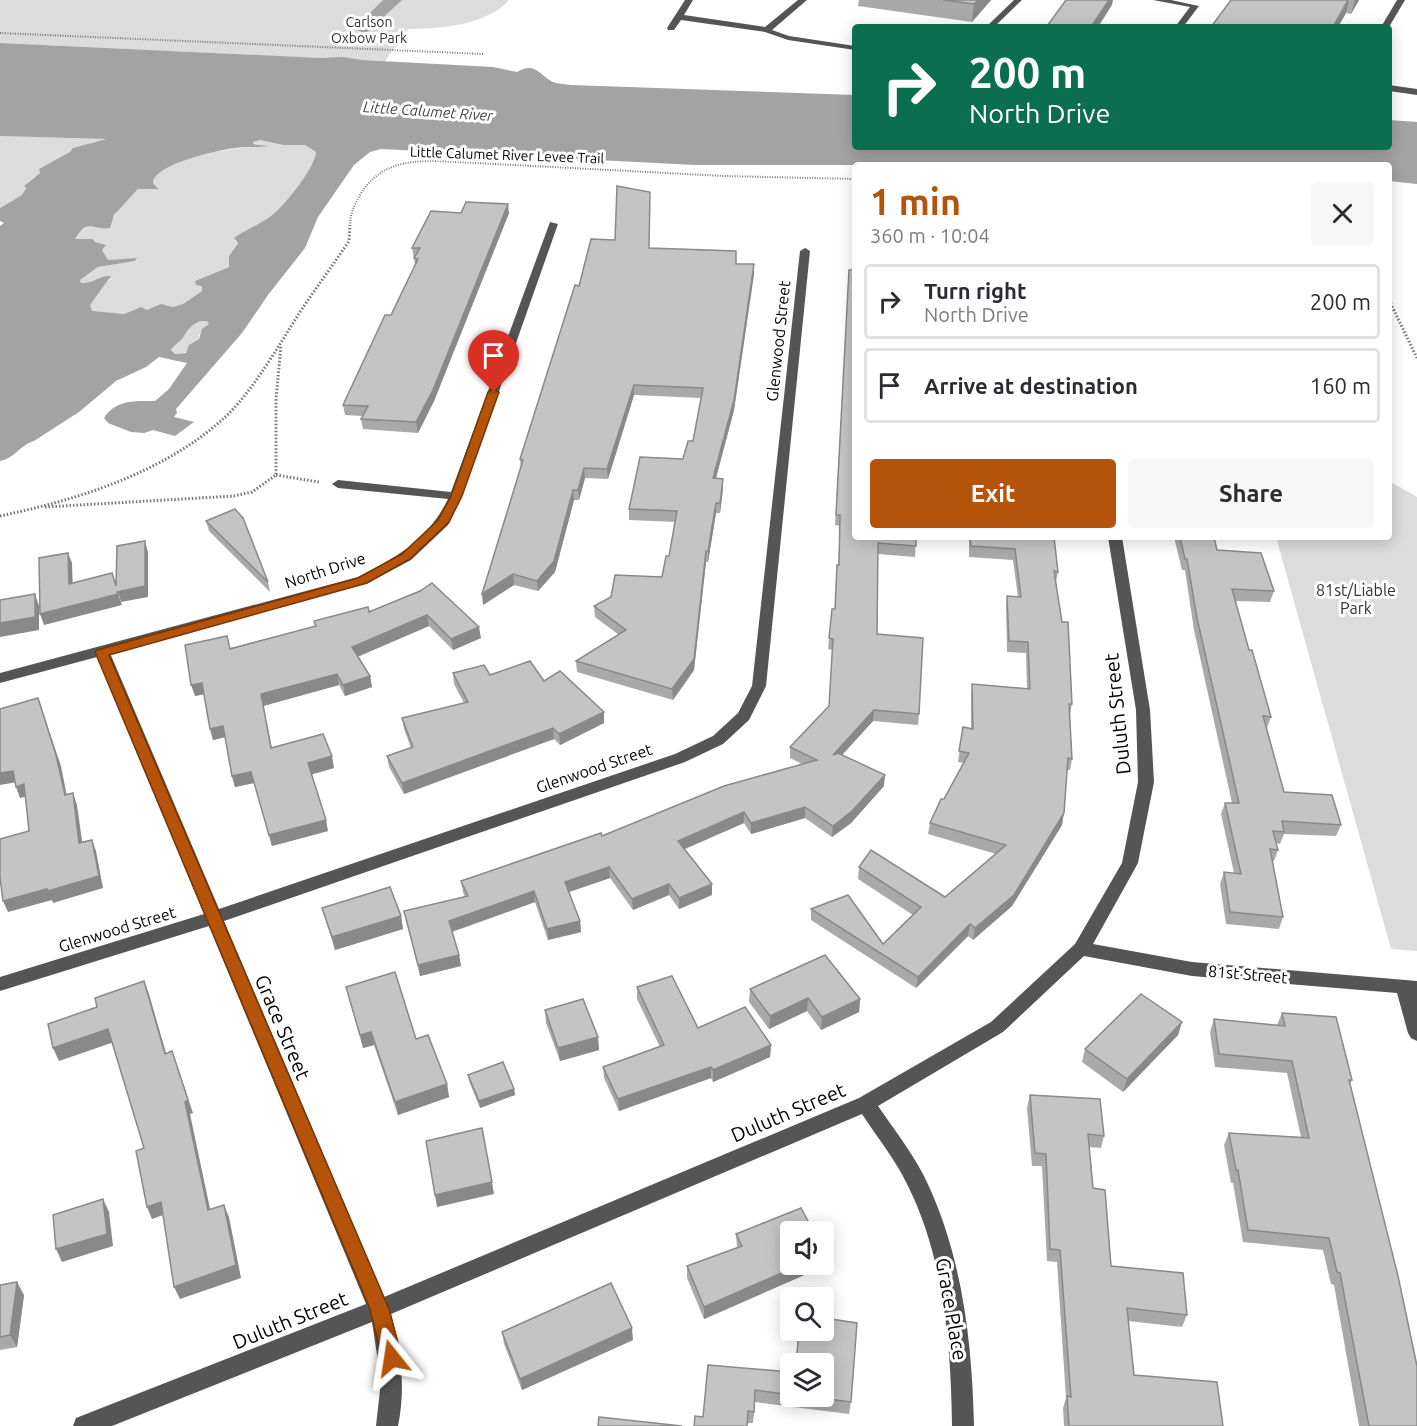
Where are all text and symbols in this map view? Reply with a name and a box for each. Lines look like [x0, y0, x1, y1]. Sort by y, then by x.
park label: Carlson Oxbow Park [331, 14, 407, 46]
icon: right [870, 48, 948, 126]
text: 200 m [969, 49, 1086, 96]
water label: Little Calumet River [362, 98, 495, 124]
text: North Drive [969, 98, 1110, 128]
street label: Little Calumet River Levee Trail [410, 144, 605, 166]
text: 1 min [870, 181, 961, 222]
button: close [1311, 182, 1374, 245]
text: 360 m · 10:04 [870, 224, 990, 247]
text: Turn right [924, 278, 1026, 303]
street label: Glenwood Street [763, 279, 793, 402]
icon: right [873, 285, 906, 318]
text: 200 m [1310, 289, 1371, 314]
text: North Drive [924, 303, 1029, 326]
pin [468, 330, 519, 392]
icon: arrive [477, 339, 510, 372]
icon: arrive [873, 369, 906, 402]
text: Arrive at destination [924, 373, 1138, 398]
text: 160 m [1310, 373, 1371, 398]
button: Exit [870, 459, 1116, 528]
button: Share [1128, 459, 1374, 528]
street label: North Drive [282, 548, 368, 592]
park label: 81st/Liable Park [1316, 581, 1396, 617]
street label: Duluth Street [1099, 652, 1135, 776]
street label: Glenwood Street [534, 739, 655, 796]
street label: Glenwood Street [56, 902, 178, 955]
street label: 81st Street [1208, 962, 1289, 986]
street label: Grace Street [251, 971, 315, 1083]
street label: Duluth Street [727, 1078, 849, 1146]
map controls [780, 1221, 834, 1407]
button: sound [780, 1221, 834, 1275]
street label: Grace Place [932, 1256, 972, 1362]
street label: Duluth Street [229, 1286, 351, 1353]
button: search [780, 1287, 834, 1341]
position arrow [360, 1326, 424, 1390]
button: layers [780, 1353, 834, 1407]

